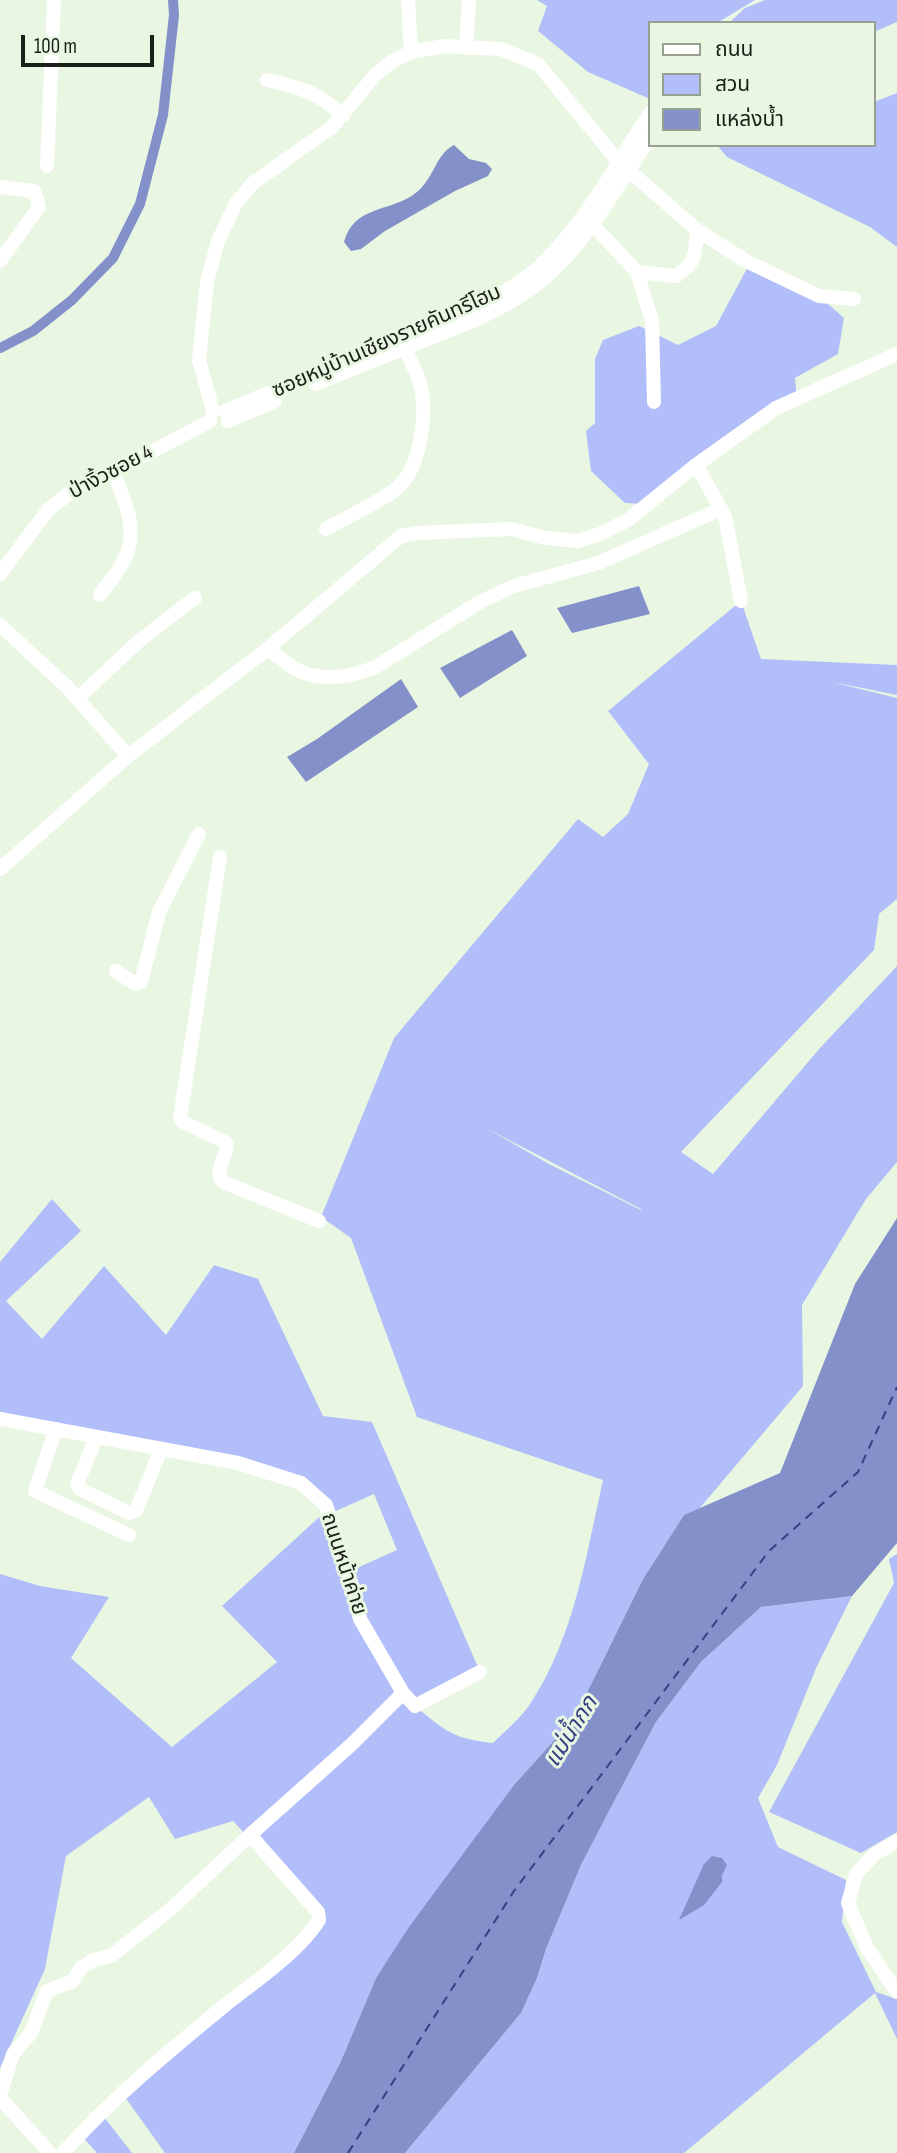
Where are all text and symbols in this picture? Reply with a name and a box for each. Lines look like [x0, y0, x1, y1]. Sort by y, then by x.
scale bar [24, 21, 158, 65]
legend [648, 21, 876, 147]
text: 100 m [34, 34, 77, 59]
text: ถนน [715, 37, 753, 62]
text: สวน [715, 72, 750, 97]
text: แหล่งน้ำ [715, 107, 784, 132]
street label: ซอยหมู่บ้านเชียงรายคันทรีโฮม [269, 280, 505, 404]
street label: ป่างิ้วซอย 4 [65, 440, 157, 506]
street label: ถนนหน้าค่าย [315, 1510, 371, 1618]
water label: แม่น้ำกก [540, 1692, 604, 1772]

